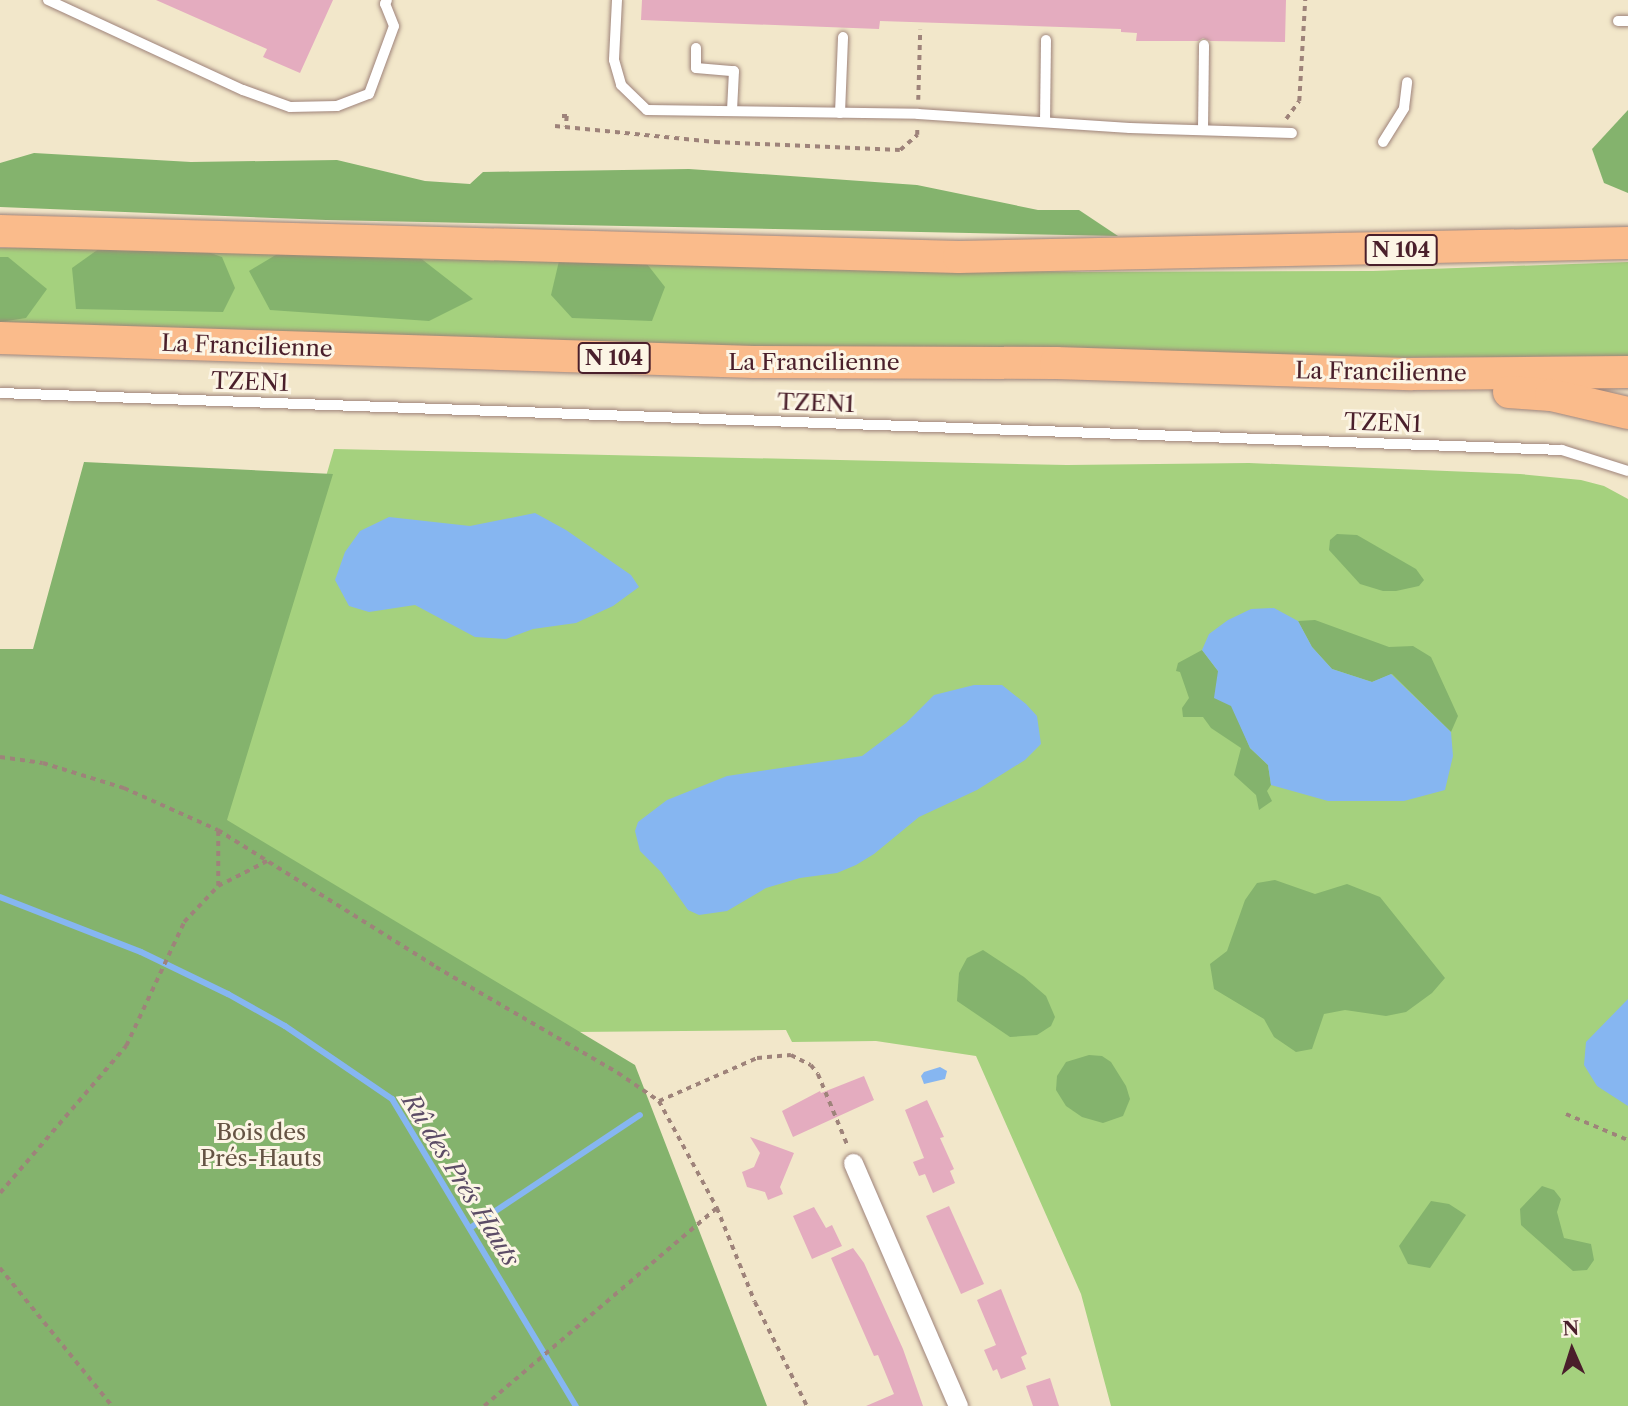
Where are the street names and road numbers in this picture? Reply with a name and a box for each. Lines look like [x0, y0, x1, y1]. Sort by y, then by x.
road number: N 104 [1364, 232, 1438, 268]
street label: La Francilienne [161, 329, 333, 363]
road number: N 104 [577, 340, 651, 376]
street label: La Francilienne [728, 348, 900, 376]
street label: La Francilienne [1295, 357, 1467, 387]
street label: TZEN1 [211, 367, 289, 397]
street label: TZEN1 [777, 388, 855, 418]
street label: TZEN1 [1344, 408, 1422, 438]

